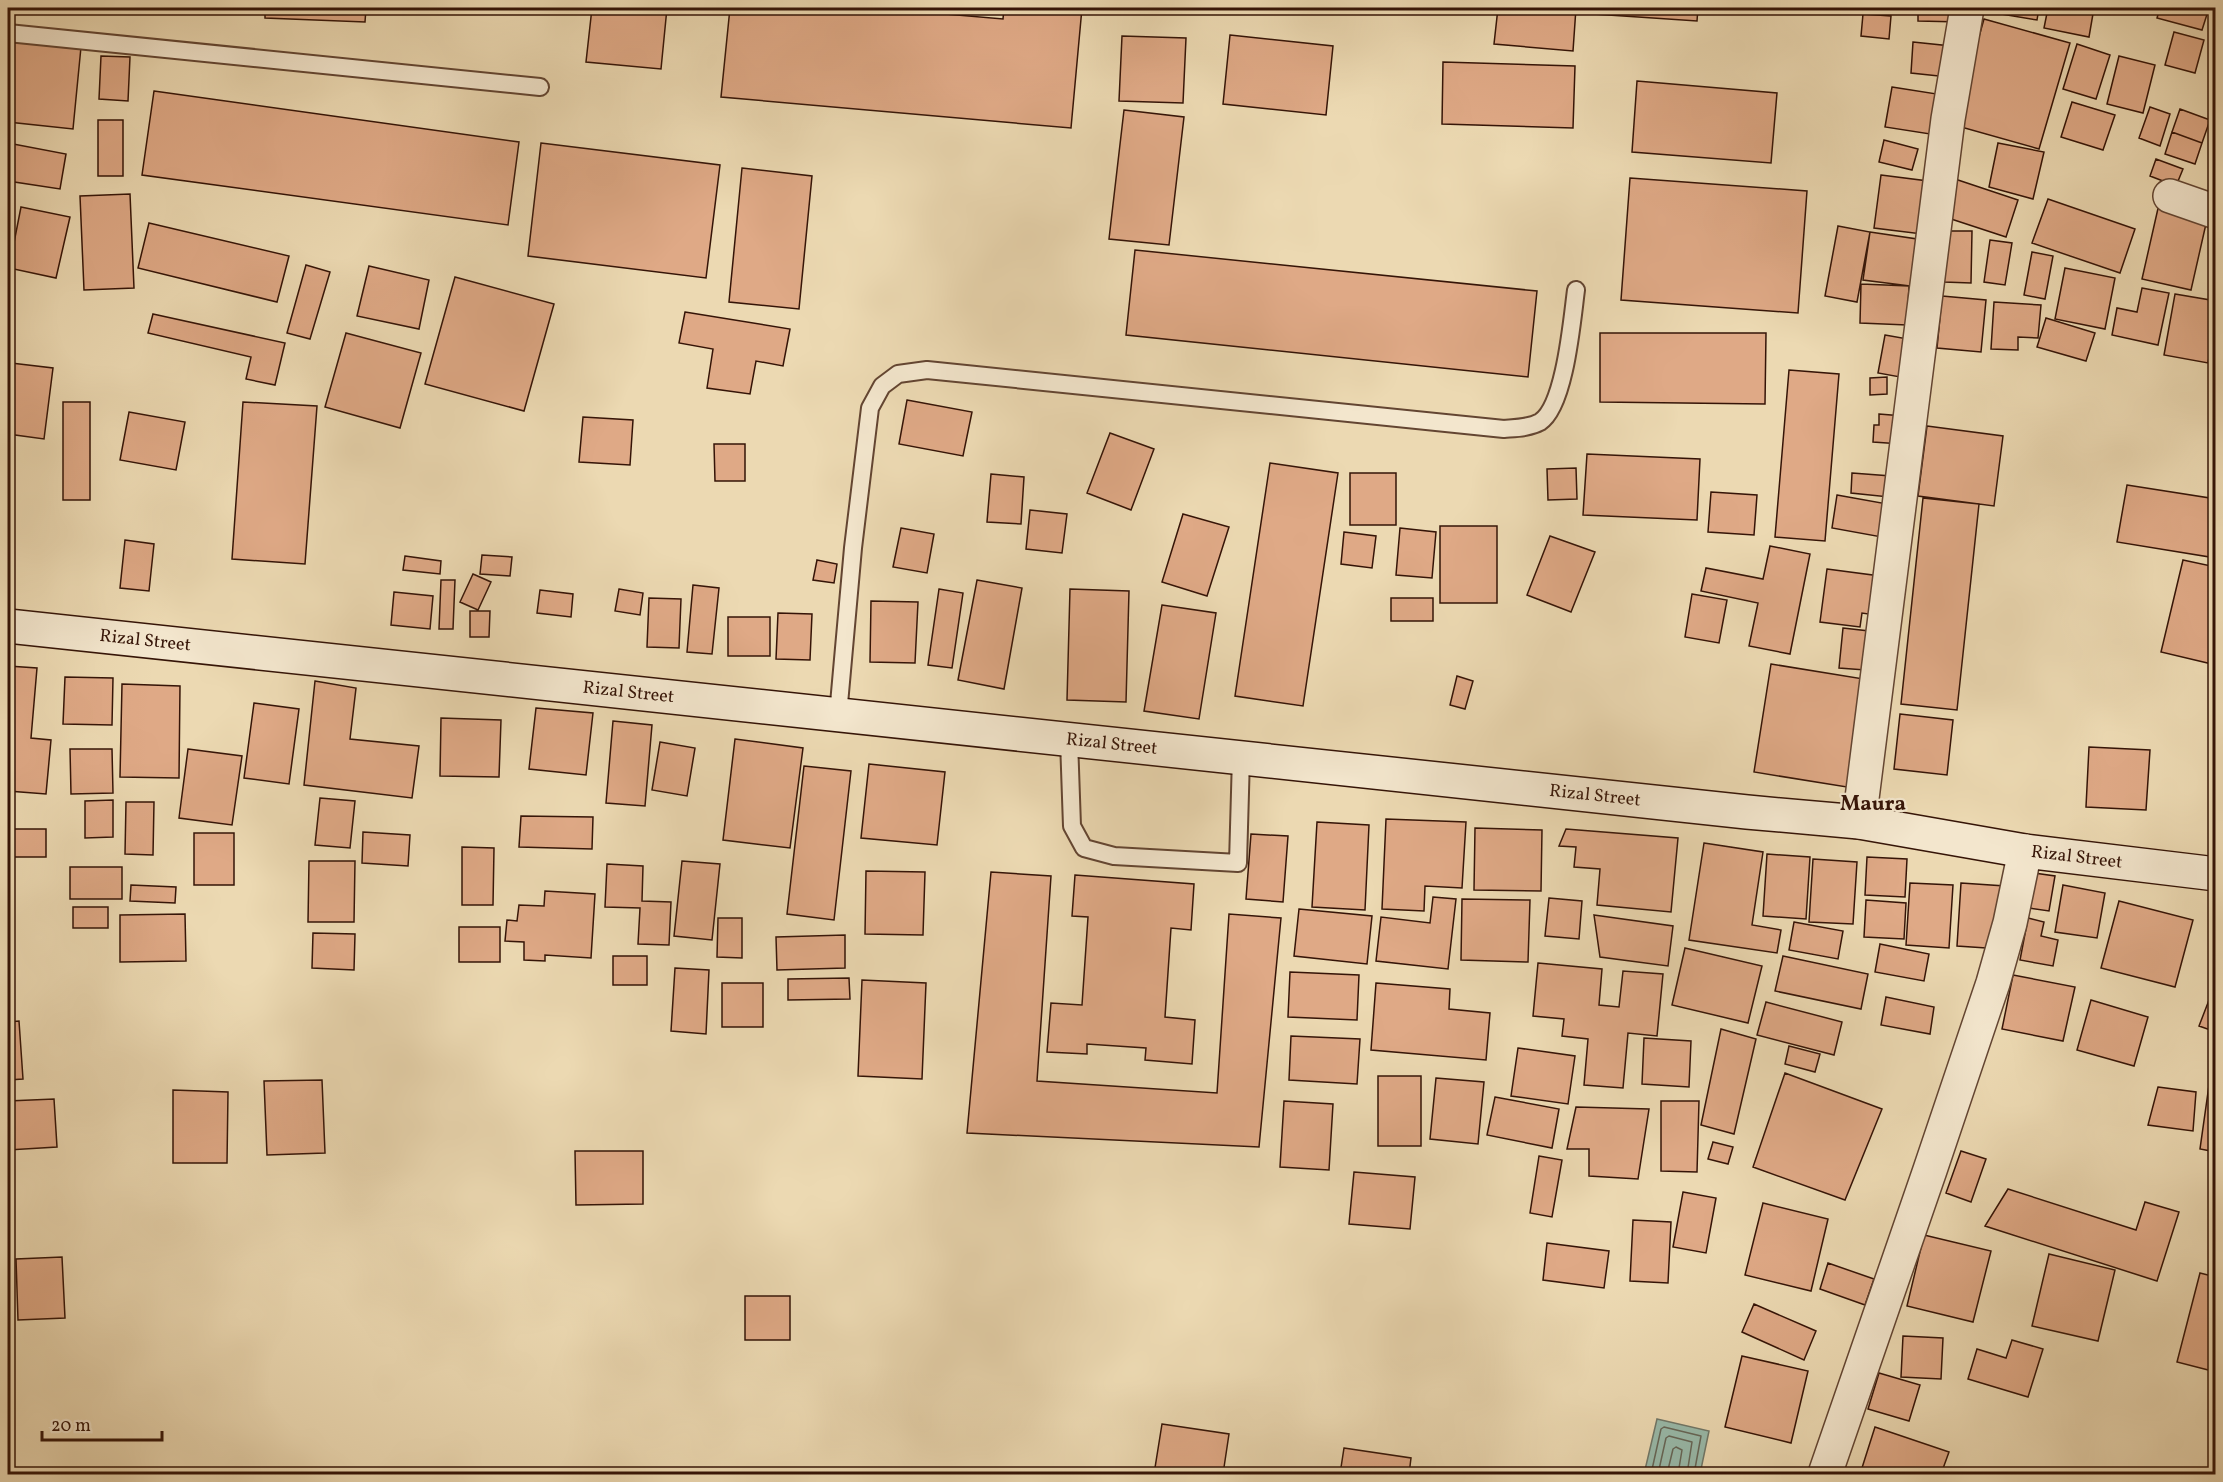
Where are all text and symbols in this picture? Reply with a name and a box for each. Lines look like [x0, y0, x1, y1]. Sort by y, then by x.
street label: Rizal Street [98, 623, 192, 658]
street label: Rizal Street [581, 675, 676, 710]
street label: Rizal Street [1065, 727, 1159, 761]
street label: Rizal Street [1548, 778, 1642, 813]
district label: Maura [1840, 790, 1906, 819]
street label: Rizal Street [2030, 839, 2124, 875]
scale bar [42, 1404, 162, 1442]
text: 20 m [51, 1414, 91, 1439]

